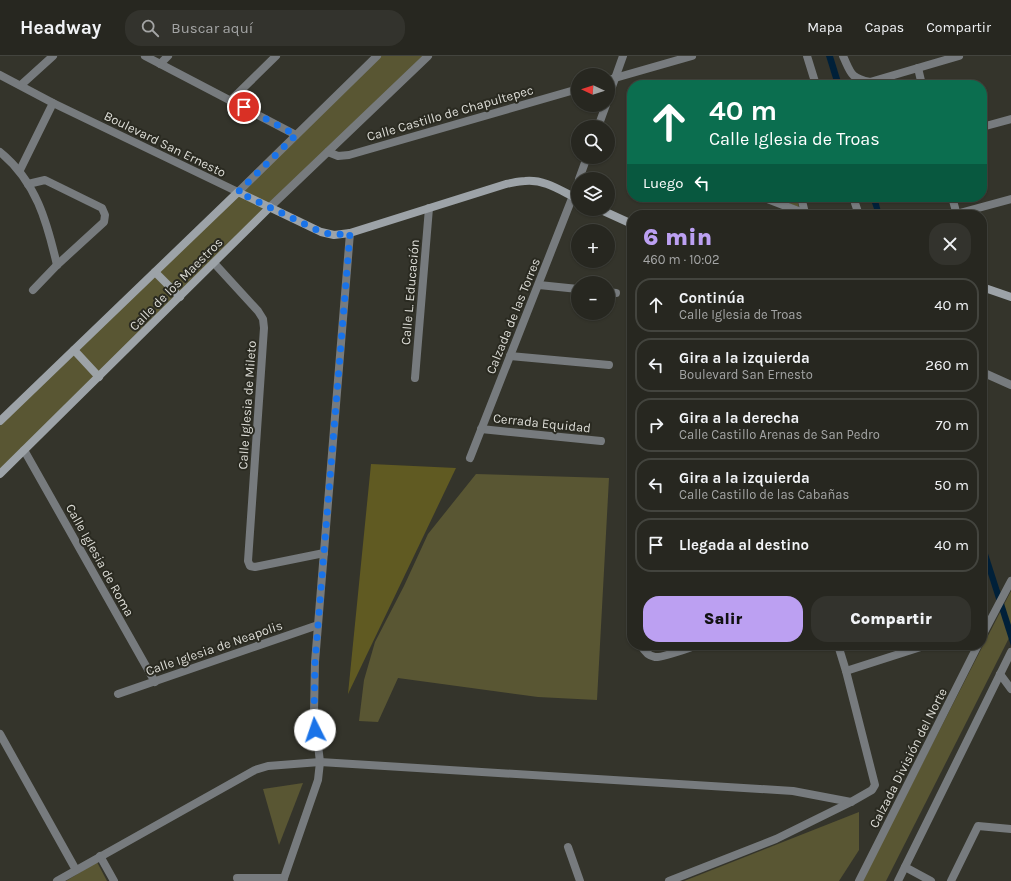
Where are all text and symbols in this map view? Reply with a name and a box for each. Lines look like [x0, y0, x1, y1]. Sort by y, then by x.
search box [125, 10, 405, 46]
text: Headway [20, 17, 101, 39]
icon: search [139, 17, 161, 39]
text: Buscar aquí [171, 19, 253, 37]
text: Mapa [807, 19, 843, 36]
text: Capas [865, 19, 904, 36]
text: Compartir [926, 19, 991, 36]
north arrow [571, 68, 615, 112]
map controls [571, 68, 615, 320]
street label: Calle Castillo de Chapultepec [365, 82, 535, 144]
pin [227, 90, 261, 124]
text: 40 m [709, 94, 777, 127]
icon: arrive [233, 96, 255, 118]
icon: ahead [643, 96, 695, 148]
street label: Boulevard San Ernesto [102, 108, 228, 180]
button: search [571, 120, 615, 164]
text: Calle Iglesia de Troas [709, 128, 880, 150]
button: layers [571, 172, 615, 216]
icon: left [691, 172, 713, 194]
text: Luego [643, 174, 683, 192]
text: 6 min [643, 223, 712, 251]
button: close [929, 223, 971, 265]
button: + [571, 224, 615, 268]
street label: Calle de los Maestros [126, 234, 226, 334]
street label: Calle L. Educación [398, 239, 422, 345]
text: 460 m · 10:02 [643, 252, 719, 267]
street label: Calzada de las Torres [483, 256, 543, 376]
button: − [571, 276, 615, 320]
text: Continúa [679, 289, 745, 307]
icon: ahead [645, 294, 667, 316]
text: 40 m [934, 296, 969, 314]
text: Calle Iglesia de Troas [679, 307, 802, 322]
street label: Calle Iglesia de Mileto [235, 340, 259, 470]
text: Gira a la izquierda [679, 349, 810, 367]
icon: left [645, 354, 667, 376]
text: 260 m [925, 356, 969, 374]
text: Boulevard San Ernesto [679, 367, 813, 382]
text: Gira a la derecha [679, 409, 799, 427]
street label: Cerrada Equidad [492, 410, 592, 437]
icon: right [645, 414, 667, 436]
text: 70 m [935, 416, 969, 434]
text: Calle Castillo Arenas de San Pedro [679, 427, 880, 442]
text: Gira a la izquierda [679, 469, 810, 487]
icon: left [645, 474, 667, 496]
text: 50 m [934, 476, 969, 494]
text: Calle Castillo de las Cabañas [679, 487, 849, 502]
street label: Calle Iglesia de Roma [63, 501, 137, 619]
icon: arrive [645, 534, 667, 556]
text: Llegada al destino [679, 536, 809, 554]
text: 40 m [934, 536, 969, 554]
button: Salir [643, 596, 803, 642]
button: Compartir [811, 596, 971, 642]
street label: Calle Iglesia de Neapolis [144, 617, 285, 678]
street label: Calzada División del Norte [866, 685, 950, 830]
position arrow [294, 709, 336, 751]

